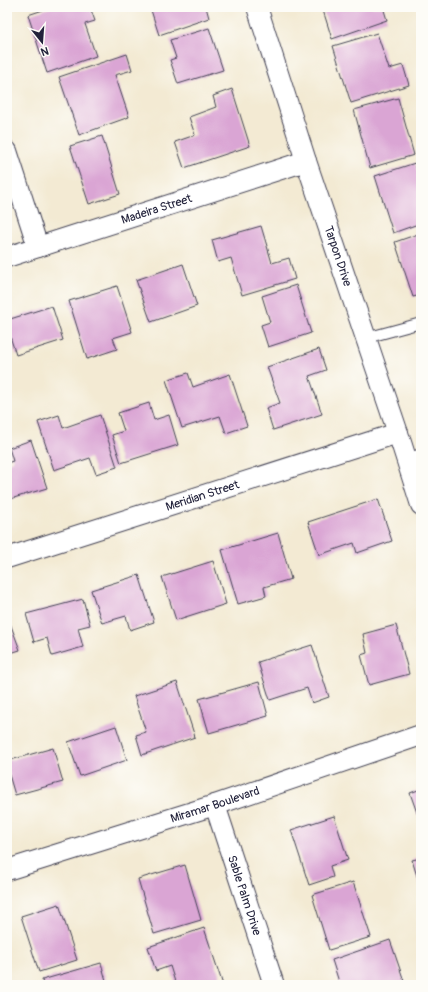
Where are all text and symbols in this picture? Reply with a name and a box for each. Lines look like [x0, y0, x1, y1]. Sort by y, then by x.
north arrow [22, 22, 62, 62]
text: N [39, 44, 50, 59]
street label: Madeira Street [119, 191, 194, 227]
street label: Tarpon Drive [321, 224, 355, 288]
street label: Meridian Street [164, 477, 241, 514]
street label: Miramar Boulevard [169, 783, 262, 826]
street label: Sable Palm Drive [224, 853, 265, 937]

